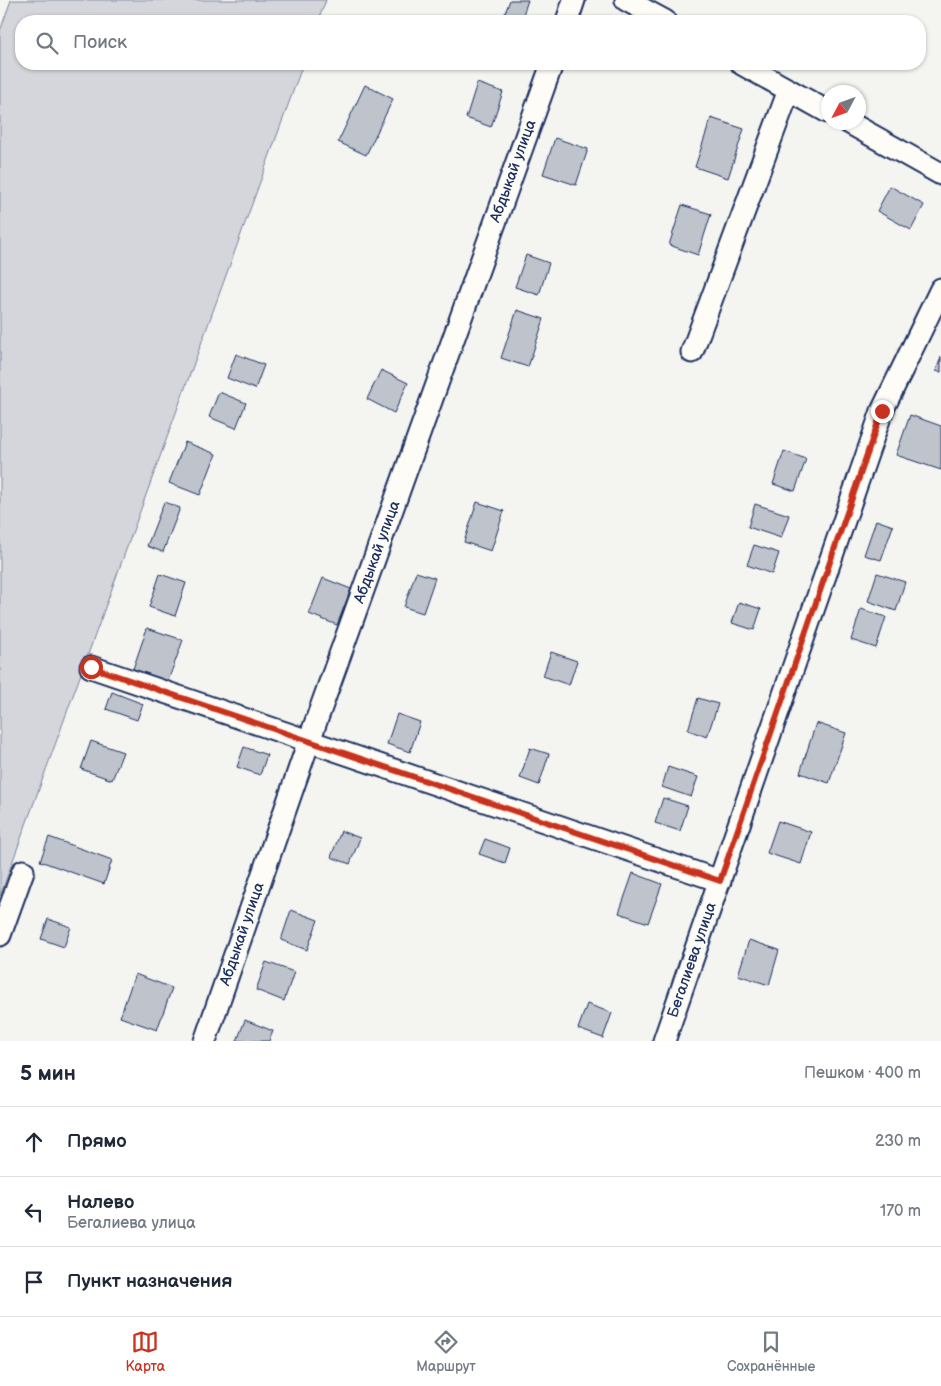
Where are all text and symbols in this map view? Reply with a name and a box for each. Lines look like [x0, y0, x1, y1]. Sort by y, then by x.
search box [15, 15, 926, 70]
icon: search [33, 29, 61, 57]
text: Поиск [73, 31, 127, 54]
north arrow [821, 85, 866, 130]
street label: Абдыкай улица [485, 117, 540, 226]
route end [871, 400, 894, 423]
street label: Абдыкай улица [349, 498, 404, 607]
route start [80, 656, 103, 679]
street label: Абдыкай улица [215, 880, 269, 989]
street label: Бегалиева улица [663, 900, 721, 1020]
text: 5 мин [20, 1061, 76, 1086]
text: Пешком · 400 m [804, 1064, 921, 1083]
icon: ahead [20, 1128, 48, 1156]
text: Прямо [67, 1130, 127, 1153]
text: 230 m [875, 1132, 921, 1151]
text: Налево [67, 1191, 134, 1214]
icon: left [20, 1198, 48, 1226]
text: 170 m [880, 1202, 921, 1221]
text: Бегалиева улица [67, 1214, 196, 1233]
icon: arrive [20, 1268, 48, 1296]
text: Пункт назначения [67, 1270, 232, 1293]
tab: Карта [126, 1328, 165, 1375]
tab: Маршрут [416, 1328, 476, 1375]
tab: Сохранённые [727, 1328, 815, 1375]

